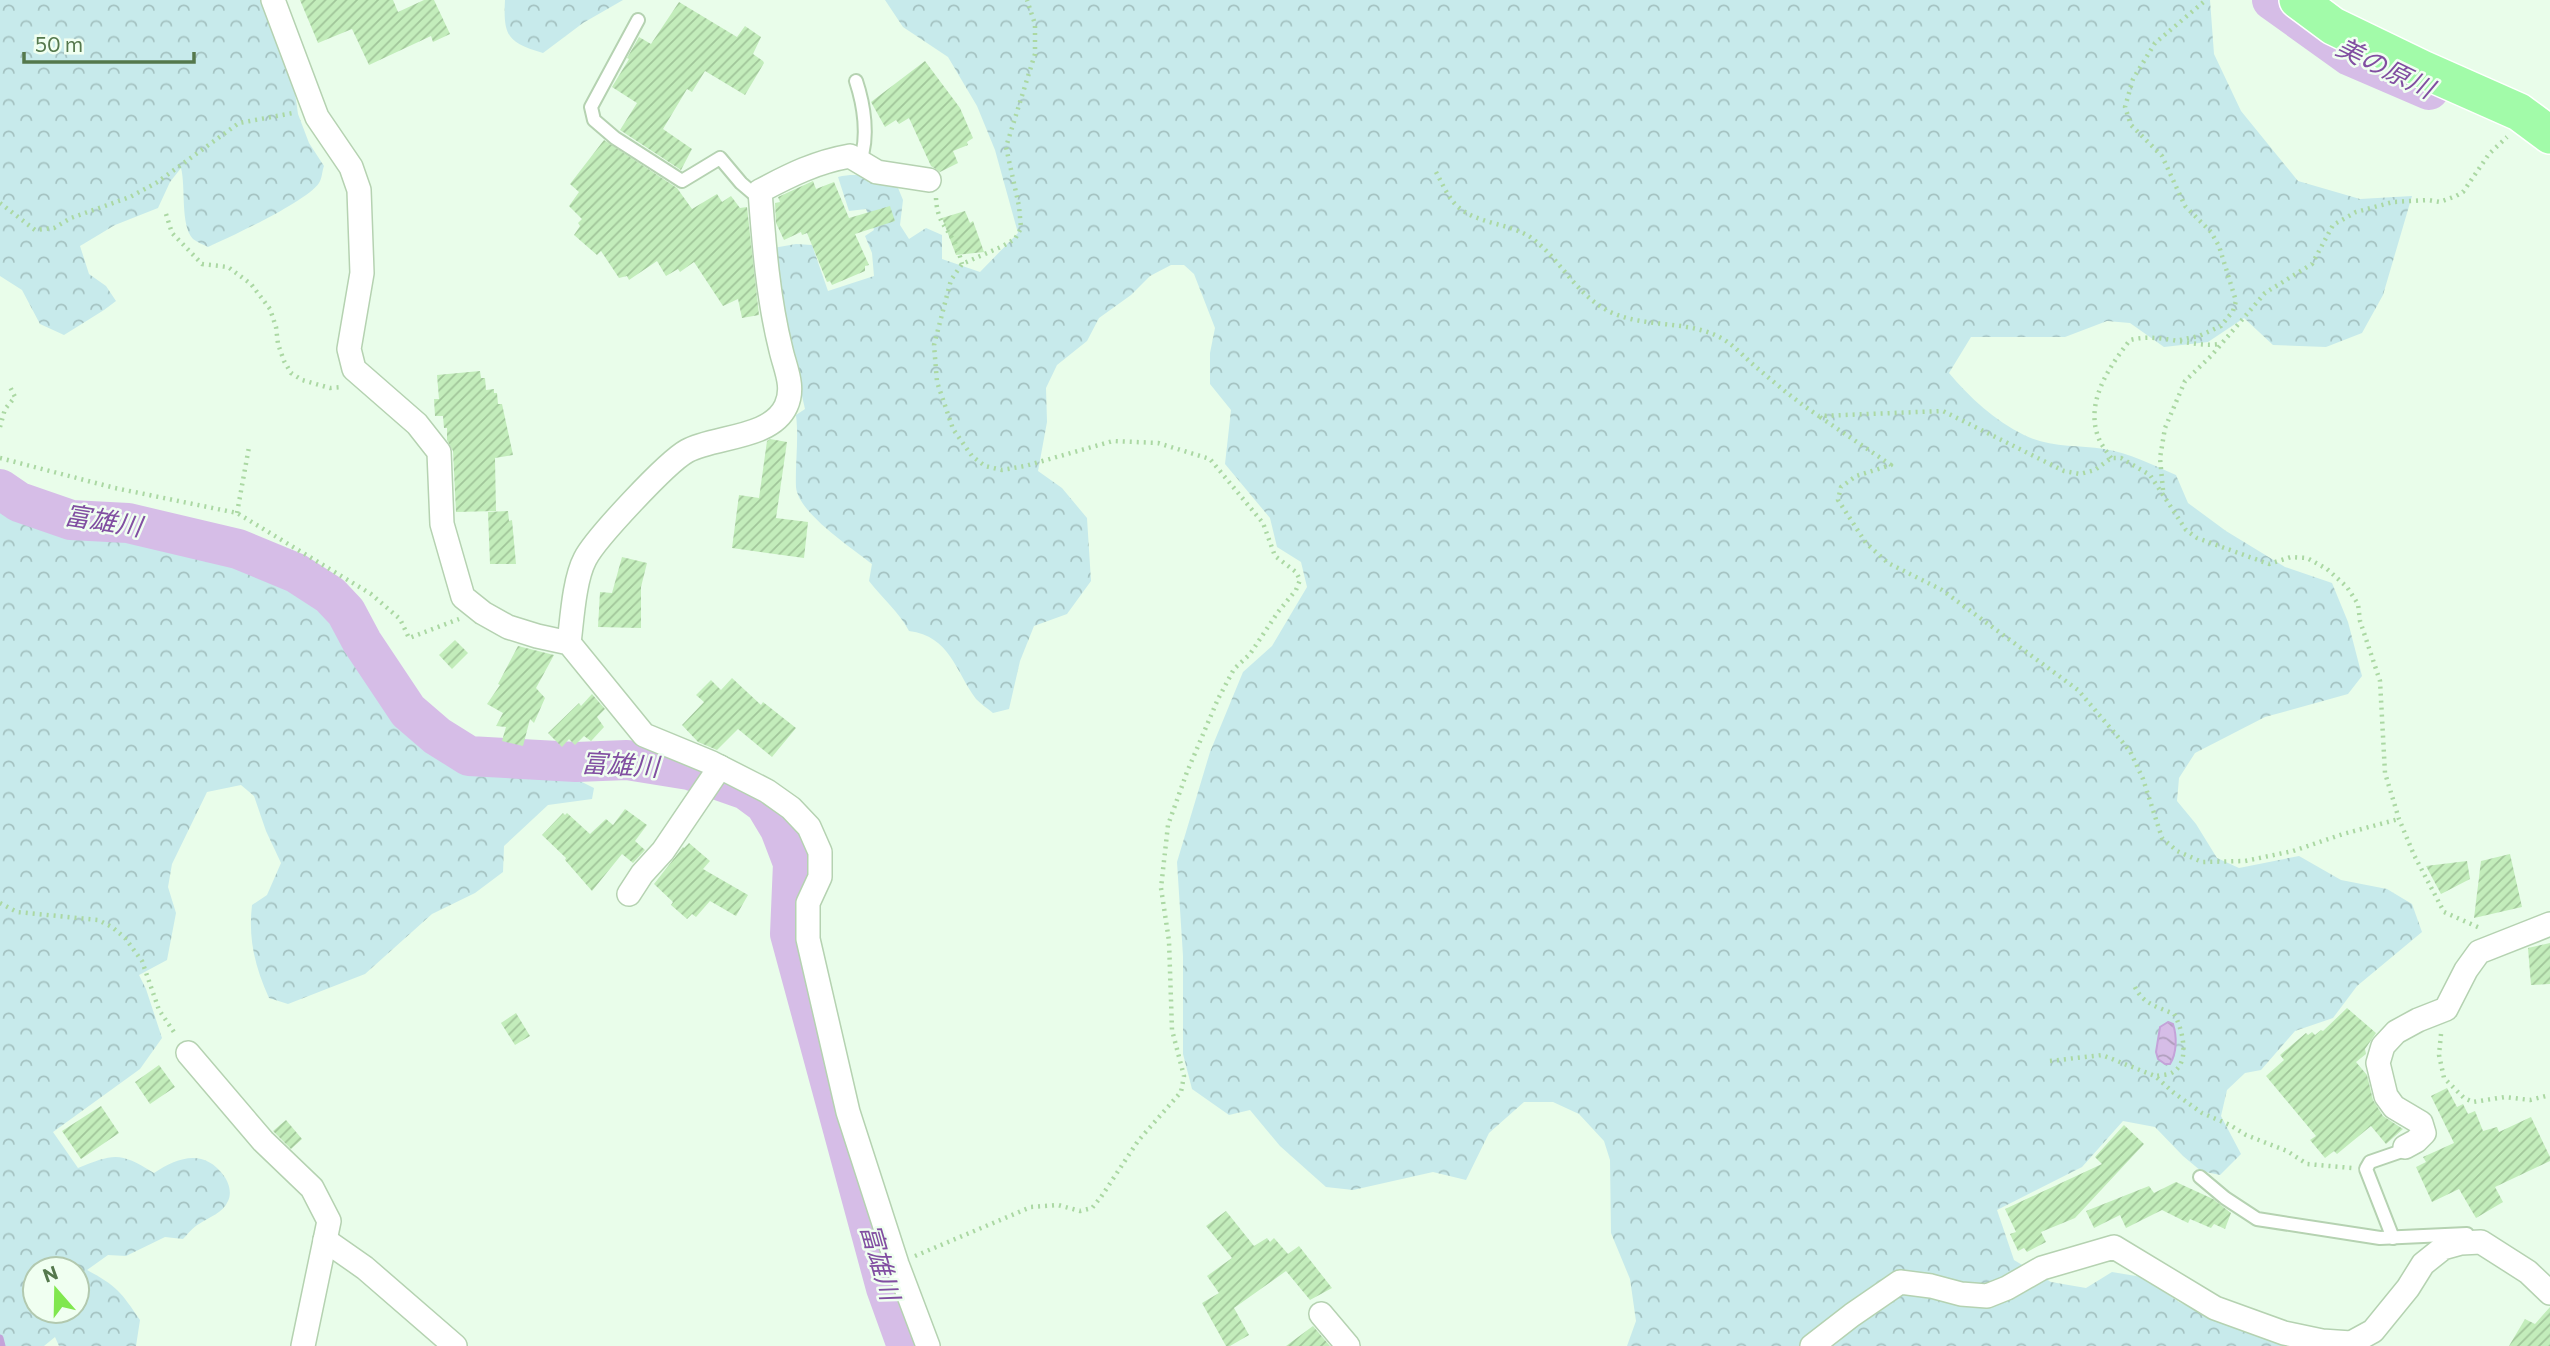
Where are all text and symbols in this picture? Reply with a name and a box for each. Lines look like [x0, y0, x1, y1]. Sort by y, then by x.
scale bar [24, 21, 194, 65]
water label: 美の原川 [2332, 30, 2442, 105]
text: 50 m [35, 31, 83, 56]
water label: 富雄川 [62, 498, 147, 541]
water label: 富雄川 [580, 746, 663, 781]
water label: 富雄川 [856, 1220, 908, 1306]
north arrow [21, 1255, 91, 1325]
text: N [39, 1260, 61, 1287]

